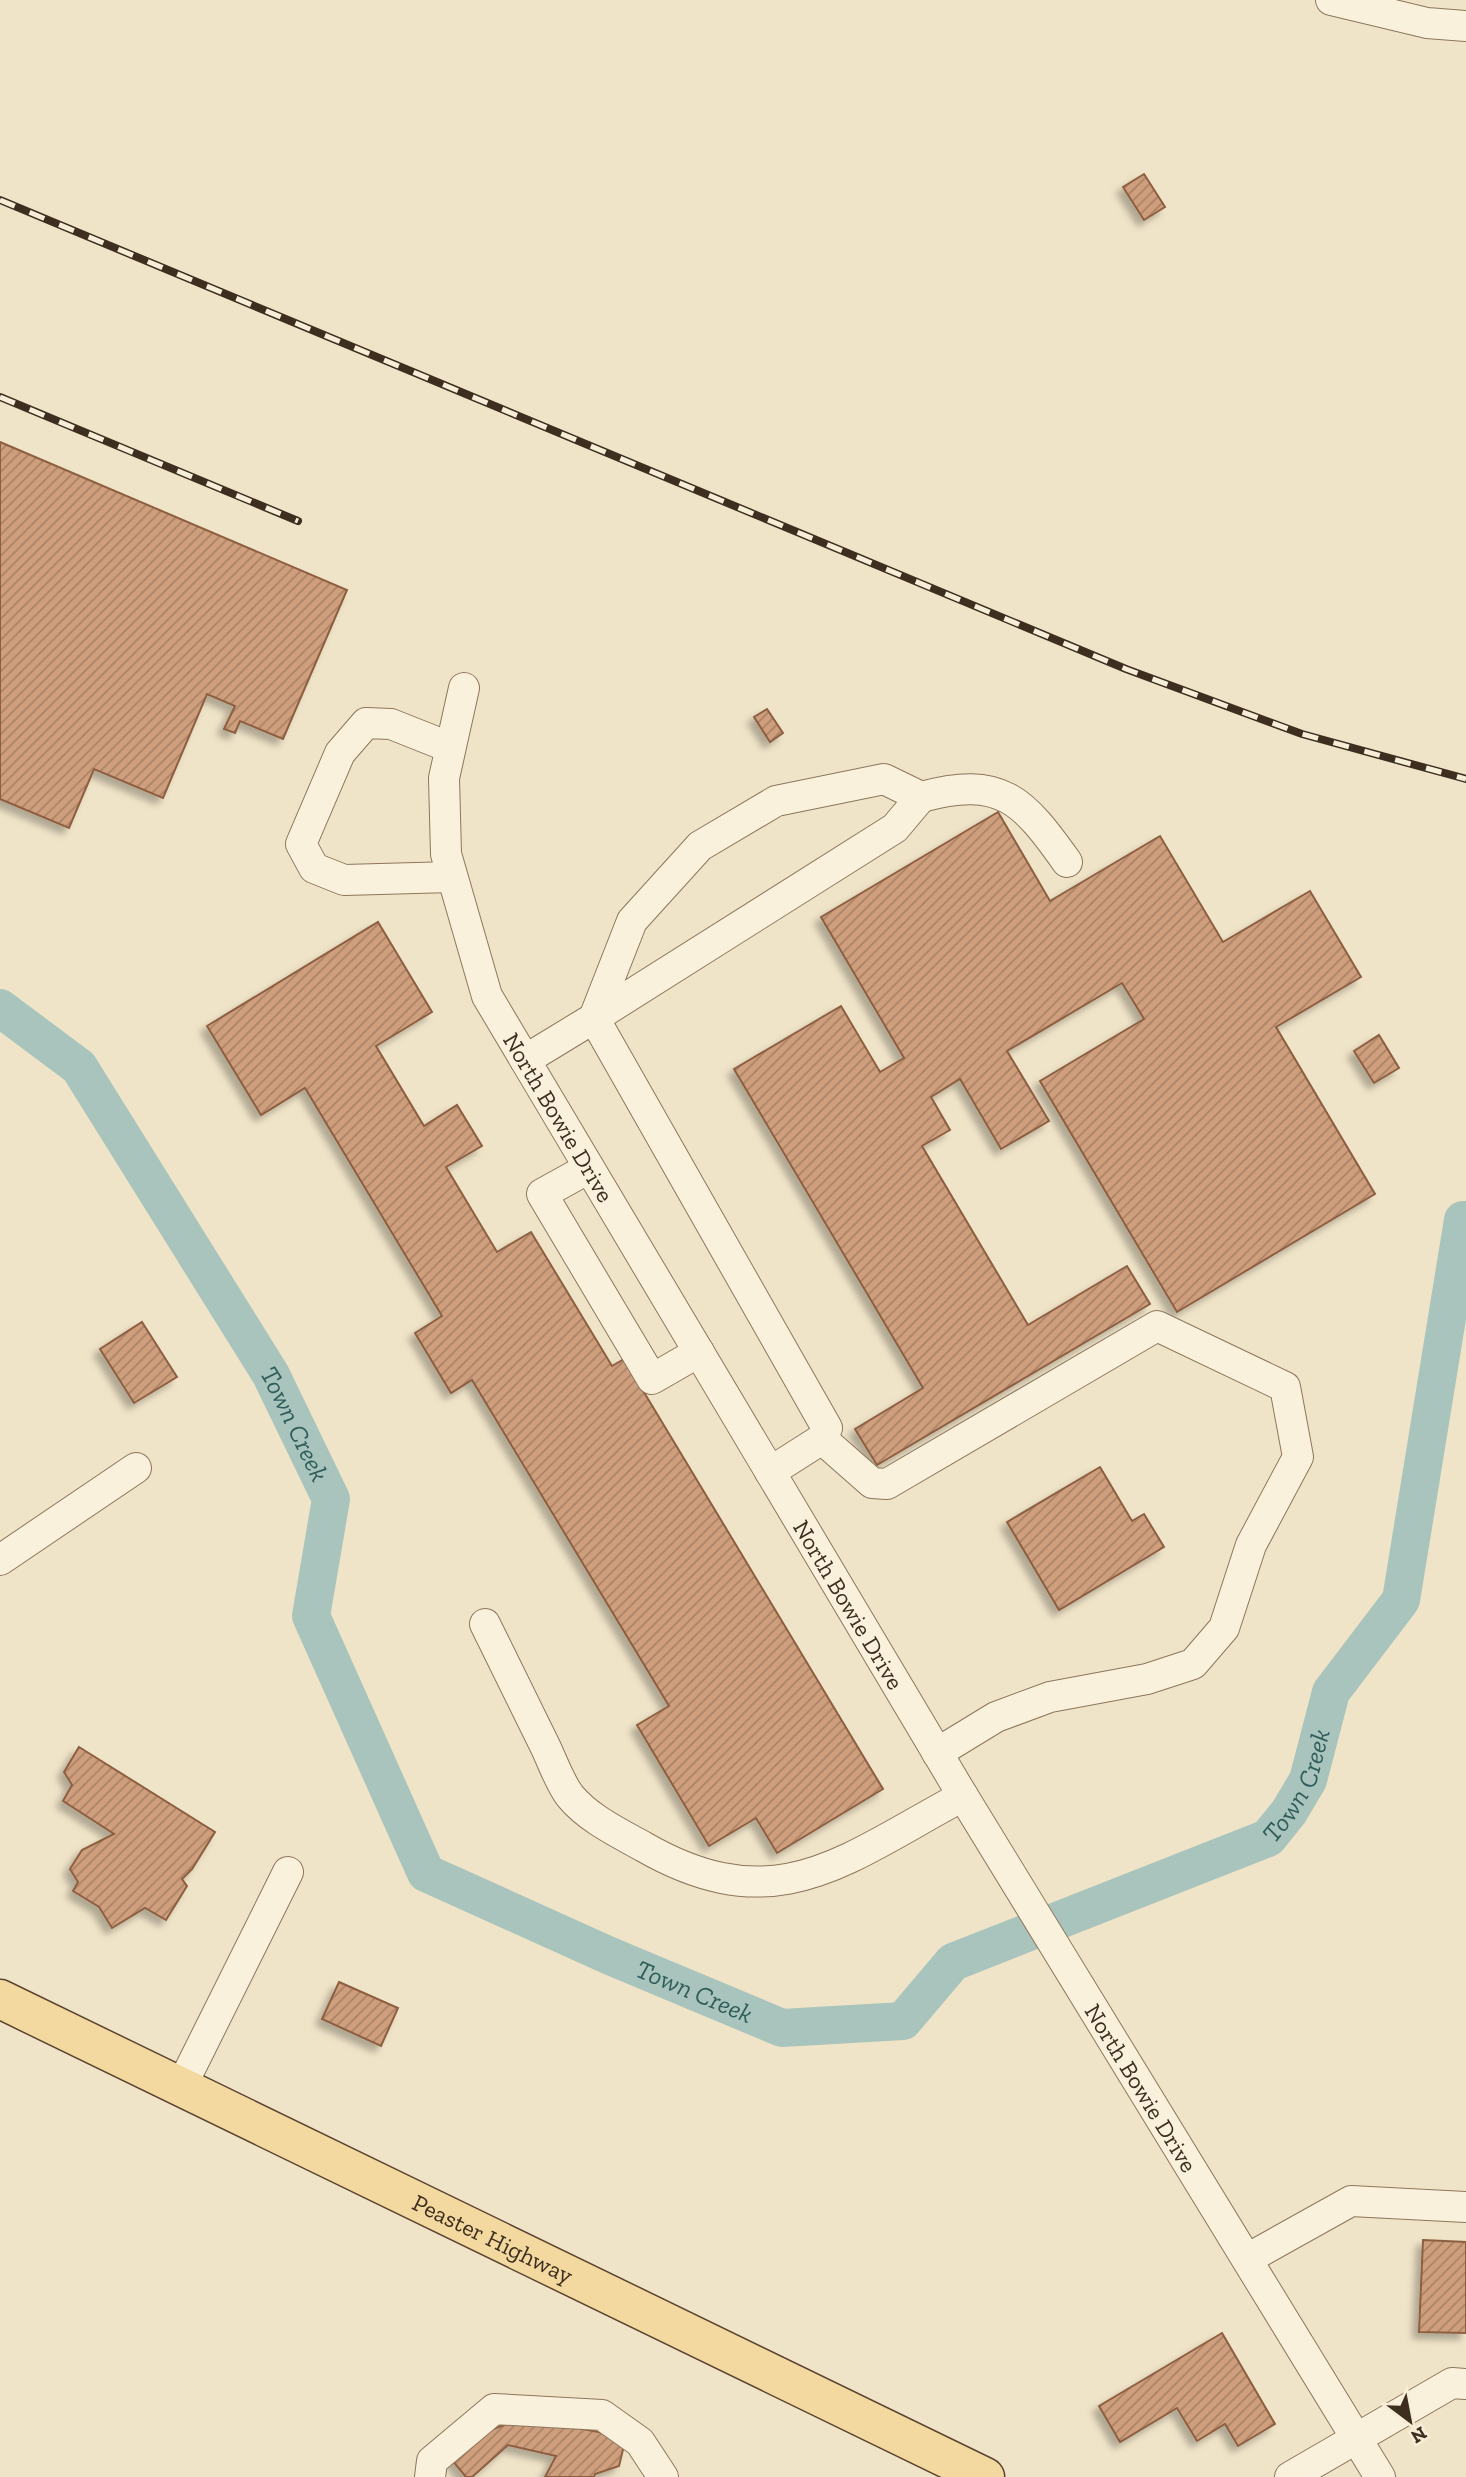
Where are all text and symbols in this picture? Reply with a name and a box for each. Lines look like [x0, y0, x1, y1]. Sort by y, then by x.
street label: North Bowie Drive [498, 1027, 621, 1207]
water label: Town Creek [254, 1360, 336, 1487]
street label: North Bowie Drive [787, 1514, 911, 1694]
water label: Town Creek [1255, 1725, 1337, 1849]
water label: Town Creek [631, 1953, 758, 2030]
street label: North Bowie Drive [1079, 1998, 1204, 2177]
street label: Peaster Highway [408, 2187, 579, 2290]
north arrow [1375, 2386, 1445, 2456]
text: N [1407, 2421, 1431, 2449]

